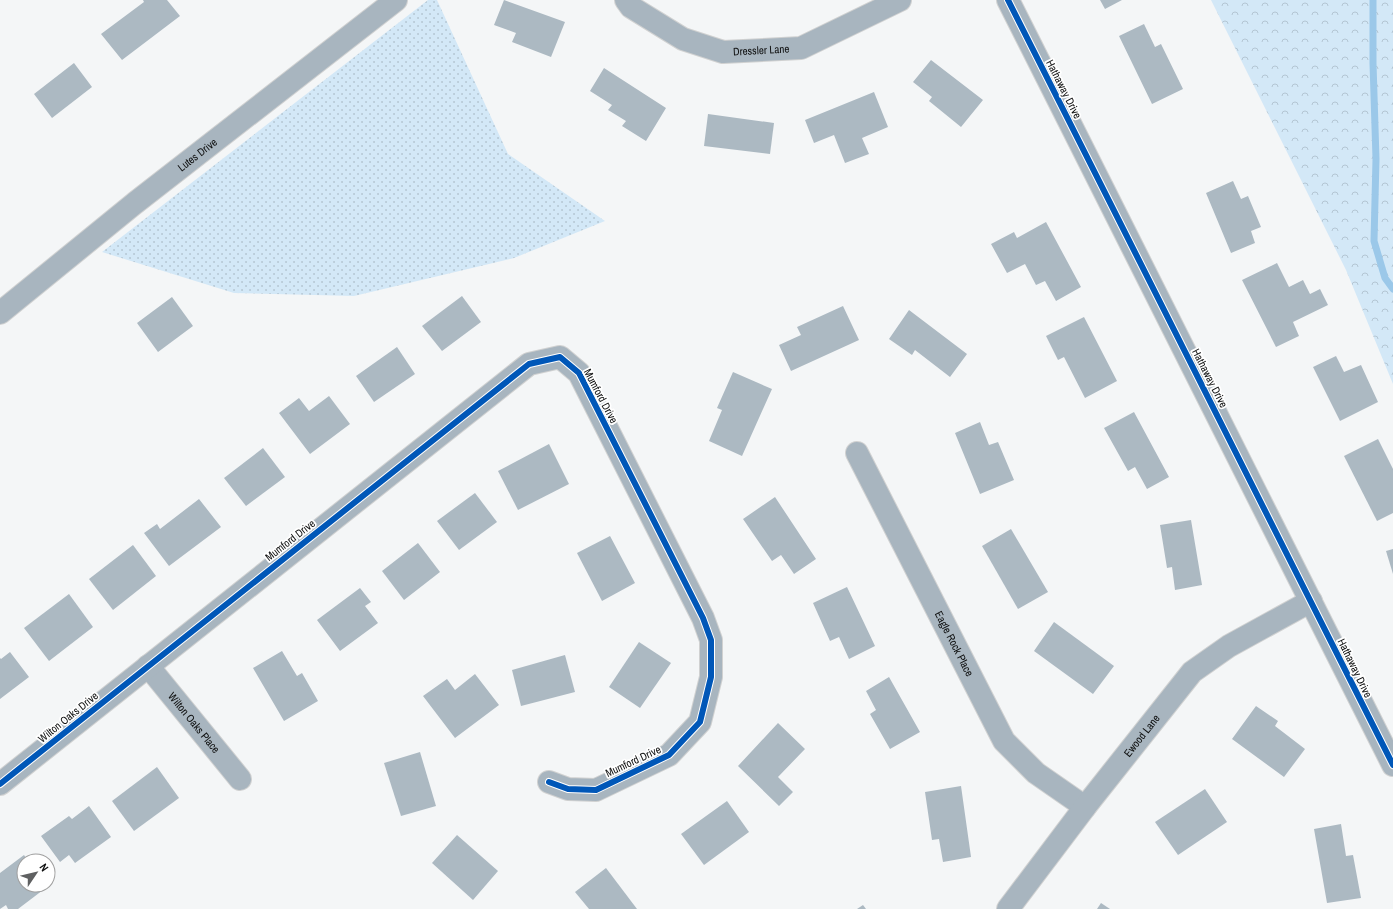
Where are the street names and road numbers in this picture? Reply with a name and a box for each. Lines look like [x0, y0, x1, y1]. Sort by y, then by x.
street label: Dressler Lane [733, 42, 790, 58]
street label: Hathaway Drive [1043, 57, 1085, 121]
street label: Lutes Drive [175, 135, 220, 174]
street label: Hathaway Drive [1189, 346, 1231, 410]
street label: Mumford Drive [581, 366, 621, 426]
street label: Mumford Drive [262, 516, 318, 564]
street label: Eagle Rock Place [932, 609, 977, 679]
street label: Hathaway Drive [1335, 636, 1375, 700]
street label: Wilton Oaks Drive [35, 689, 101, 745]
street label: Wilton Oaks Place [165, 689, 223, 756]
street label: Ewood Lane [1121, 711, 1163, 760]
street label: Mumford Drive [603, 742, 663, 780]

